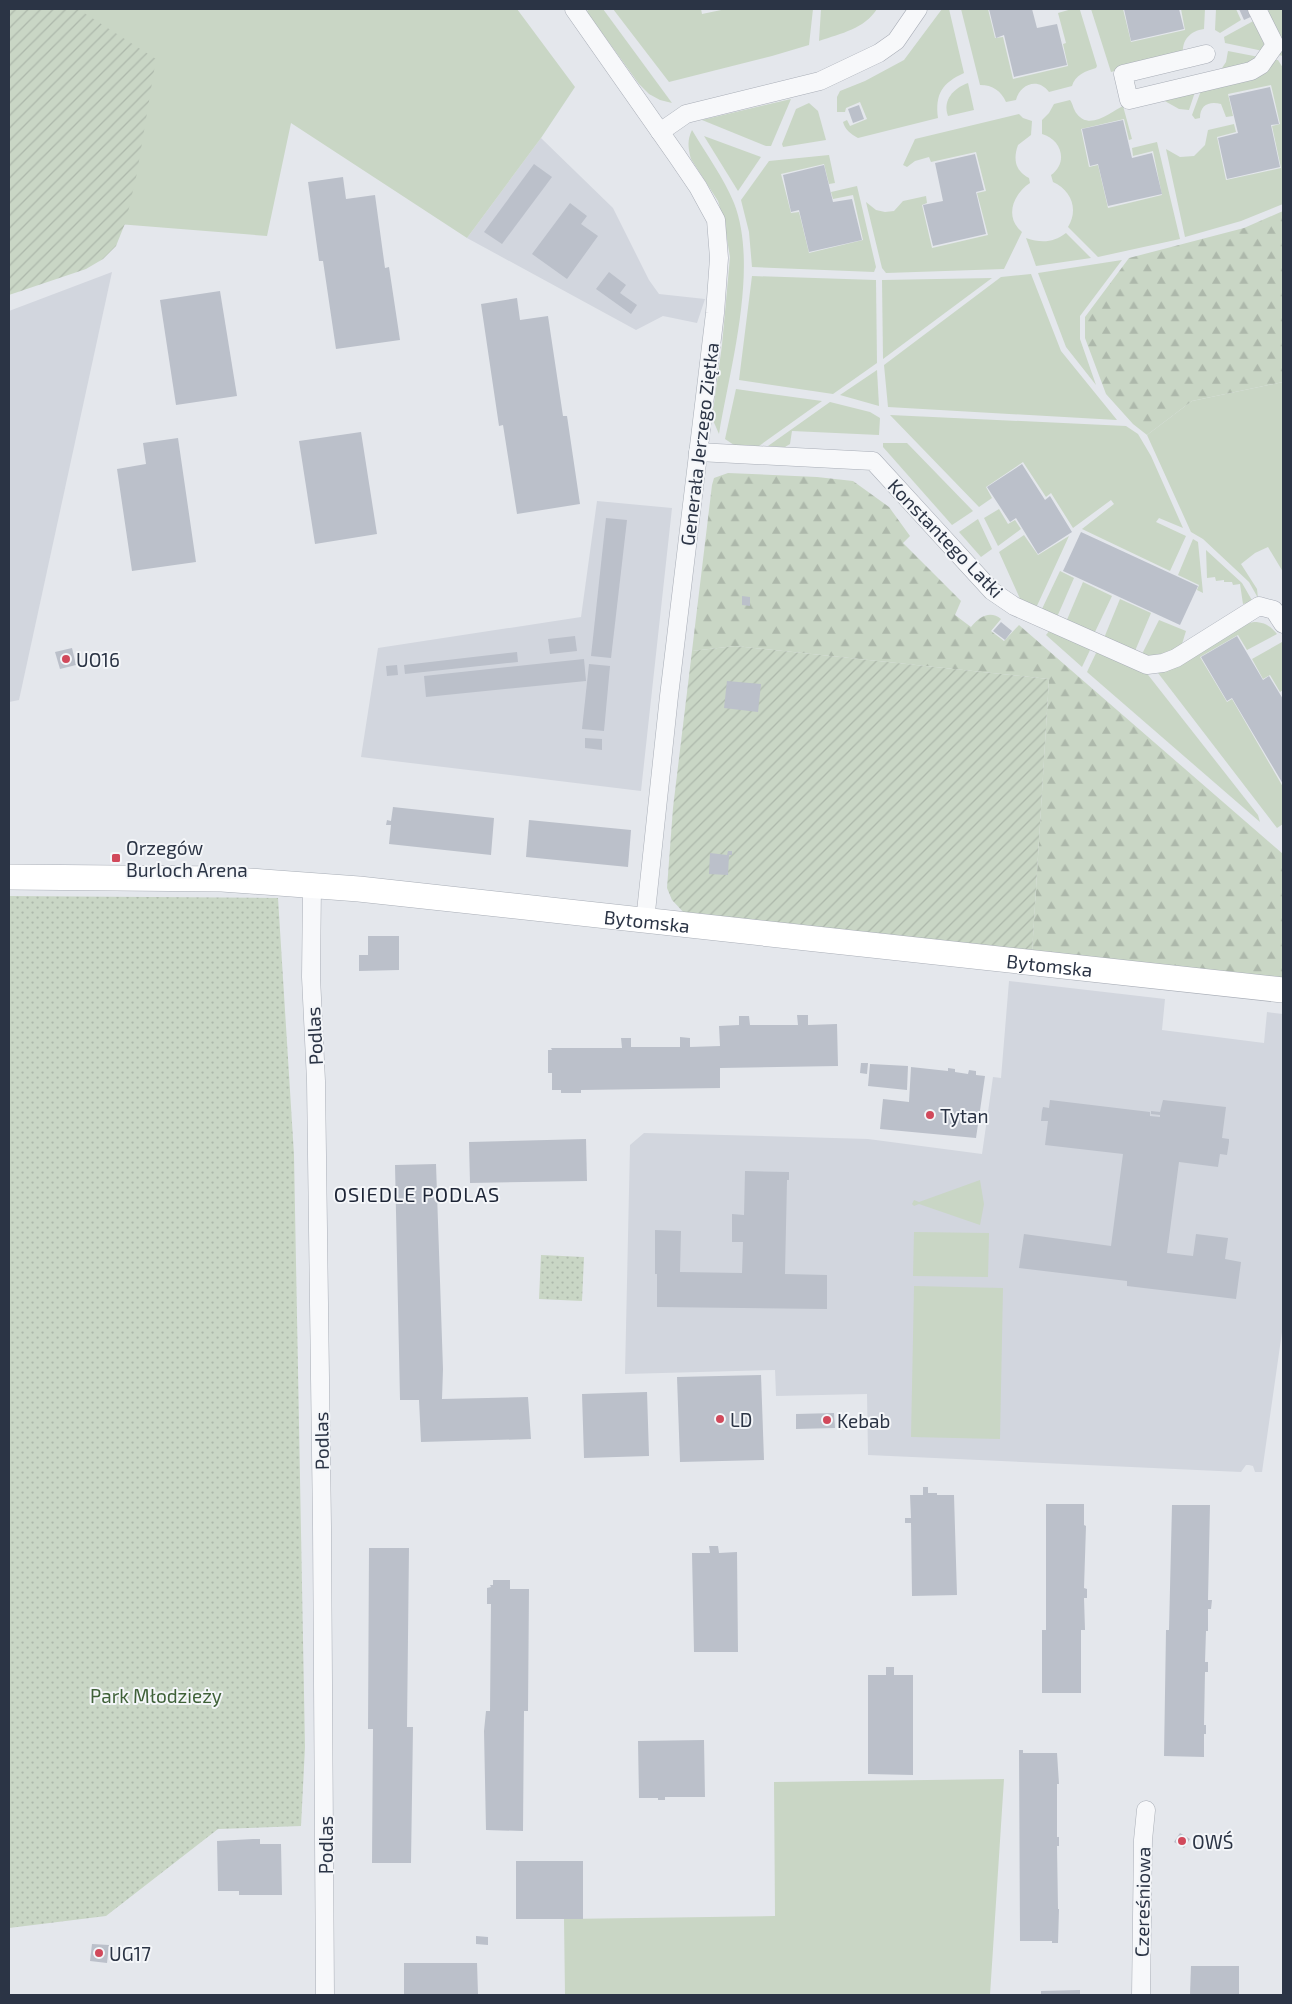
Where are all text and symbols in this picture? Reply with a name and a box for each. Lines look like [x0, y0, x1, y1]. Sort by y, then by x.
street label: Generała Jerzego Ziętka [675, 341, 723, 547]
street label: Konstantego Latki [884, 474, 1008, 602]
place label: UO16 [76, 648, 120, 671]
marker: UO16 [60, 653, 72, 665]
place label: Orzegów Burloch Arena [126, 836, 248, 881]
marker: Orzegów Burloch Arena [110, 852, 122, 864]
street label: Bytomska [603, 904, 691, 937]
street label: Bytomska [1005, 948, 1094, 981]
street label: Podlas [301, 1006, 327, 1066]
place label: Tytan [940, 1104, 988, 1127]
marker: Tytan [924, 1109, 936, 1121]
district label: OSIEDLE PODLAS [334, 1182, 500, 1206]
place label: LD [730, 1408, 752, 1431]
place label: Kebab [837, 1409, 890, 1432]
street label: Podlas [309, 1412, 333, 1470]
marker: LD [714, 1413, 726, 1425]
marker: Kebab [821, 1414, 833, 1426]
park label: Park Młodzieży [90, 1684, 222, 1707]
street label: Podlas [314, 1816, 337, 1874]
place label: OWŚ [1192, 1830, 1233, 1853]
marker: OWŚ [1176, 1835, 1188, 1847]
street label: Czereśniowa [1130, 1847, 1154, 1957]
place label: UG17 [109, 1942, 151, 1965]
marker: UG17 [93, 1947, 105, 1959]

